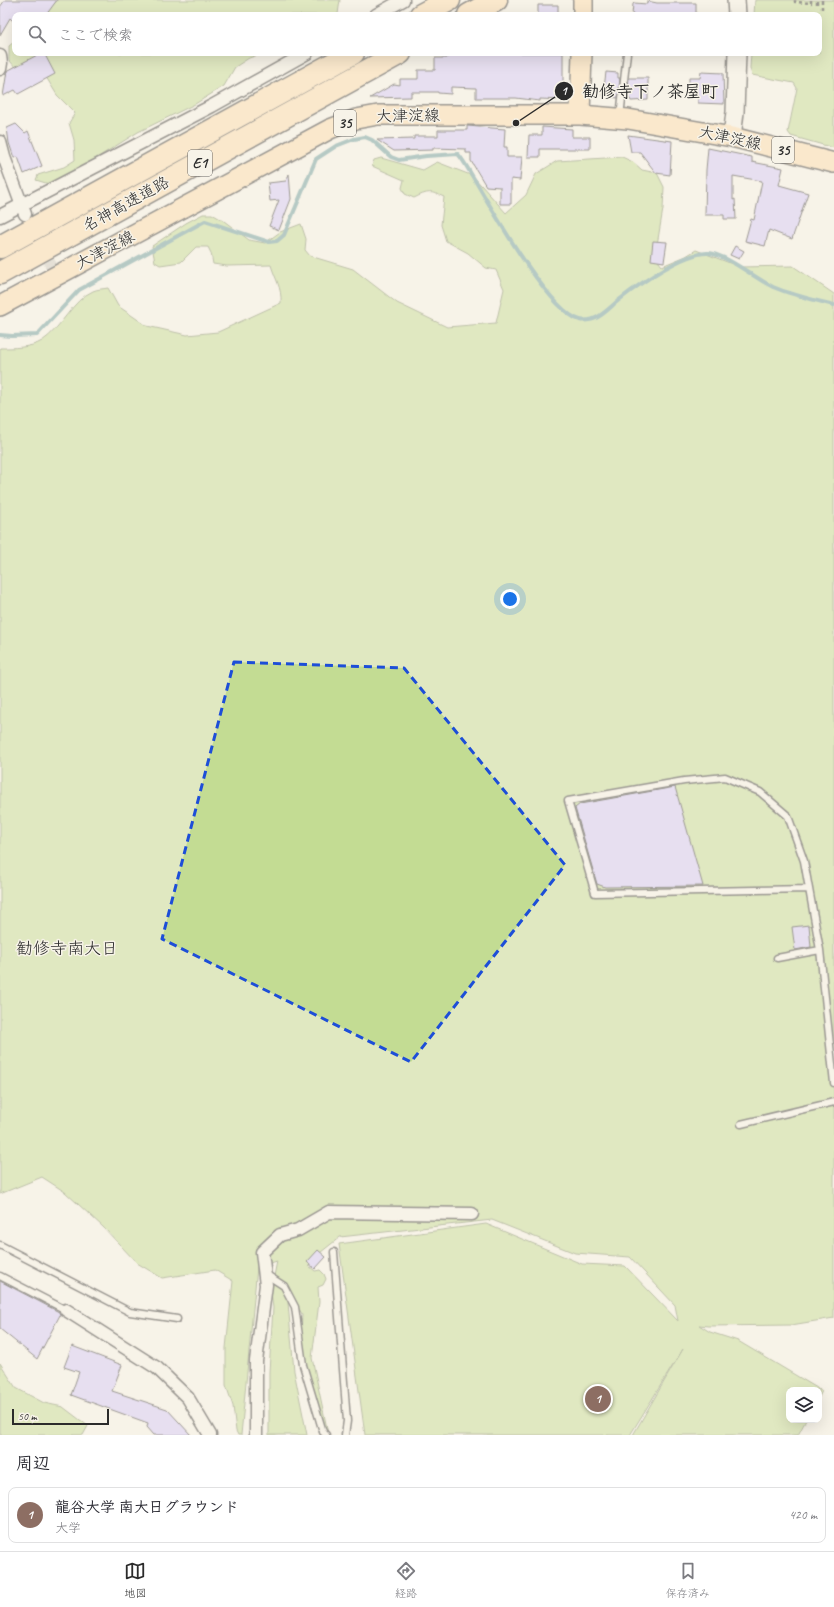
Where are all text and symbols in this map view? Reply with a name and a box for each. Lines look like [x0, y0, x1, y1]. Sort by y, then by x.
search box [12, 12, 822, 56]
icon: search [26, 23, 48, 45]
text: ここで検索 [58, 26, 133, 45]
callout: 勧修寺下ノ茶屋町 [554, 76, 726, 105]
text: 勧修寺下ノ茶屋町 [582, 81, 718, 102]
text: 1 [561, 83, 568, 99]
street label: 大津淀線 [376, 105, 440, 127]
road number: 35 [334, 110, 356, 136]
street label: 大津淀線 [697, 122, 763, 154]
road number: 35 [772, 137, 794, 163]
road number: E1 [188, 150, 212, 176]
street label: 名神高速道路 [79, 172, 173, 236]
street label: 大津淀線 [72, 226, 138, 274]
your location [500, 589, 520, 609]
district label: 勧修寺南大日 [16, 938, 118, 959]
pin: 1 [585, 1384, 611, 1414]
map controls [786, 1387, 822, 1423]
button: layers [786, 1387, 822, 1423]
scale bar [12, 1407, 109, 1426]
text: 50 m [18, 1409, 37, 1423]
text: 周辺 [16, 1453, 50, 1474]
text: 龍谷大学 南大日グラウンド [55, 1498, 239, 1517]
text: 1 [27, 1507, 33, 1523]
text: 420 m [789, 1507, 817, 1523]
text: 大学 [55, 1520, 81, 1536]
tab: 地図 [124, 1560, 146, 1600]
tab: 経路 [395, 1560, 417, 1600]
tab: 保存済み [666, 1560, 710, 1600]

